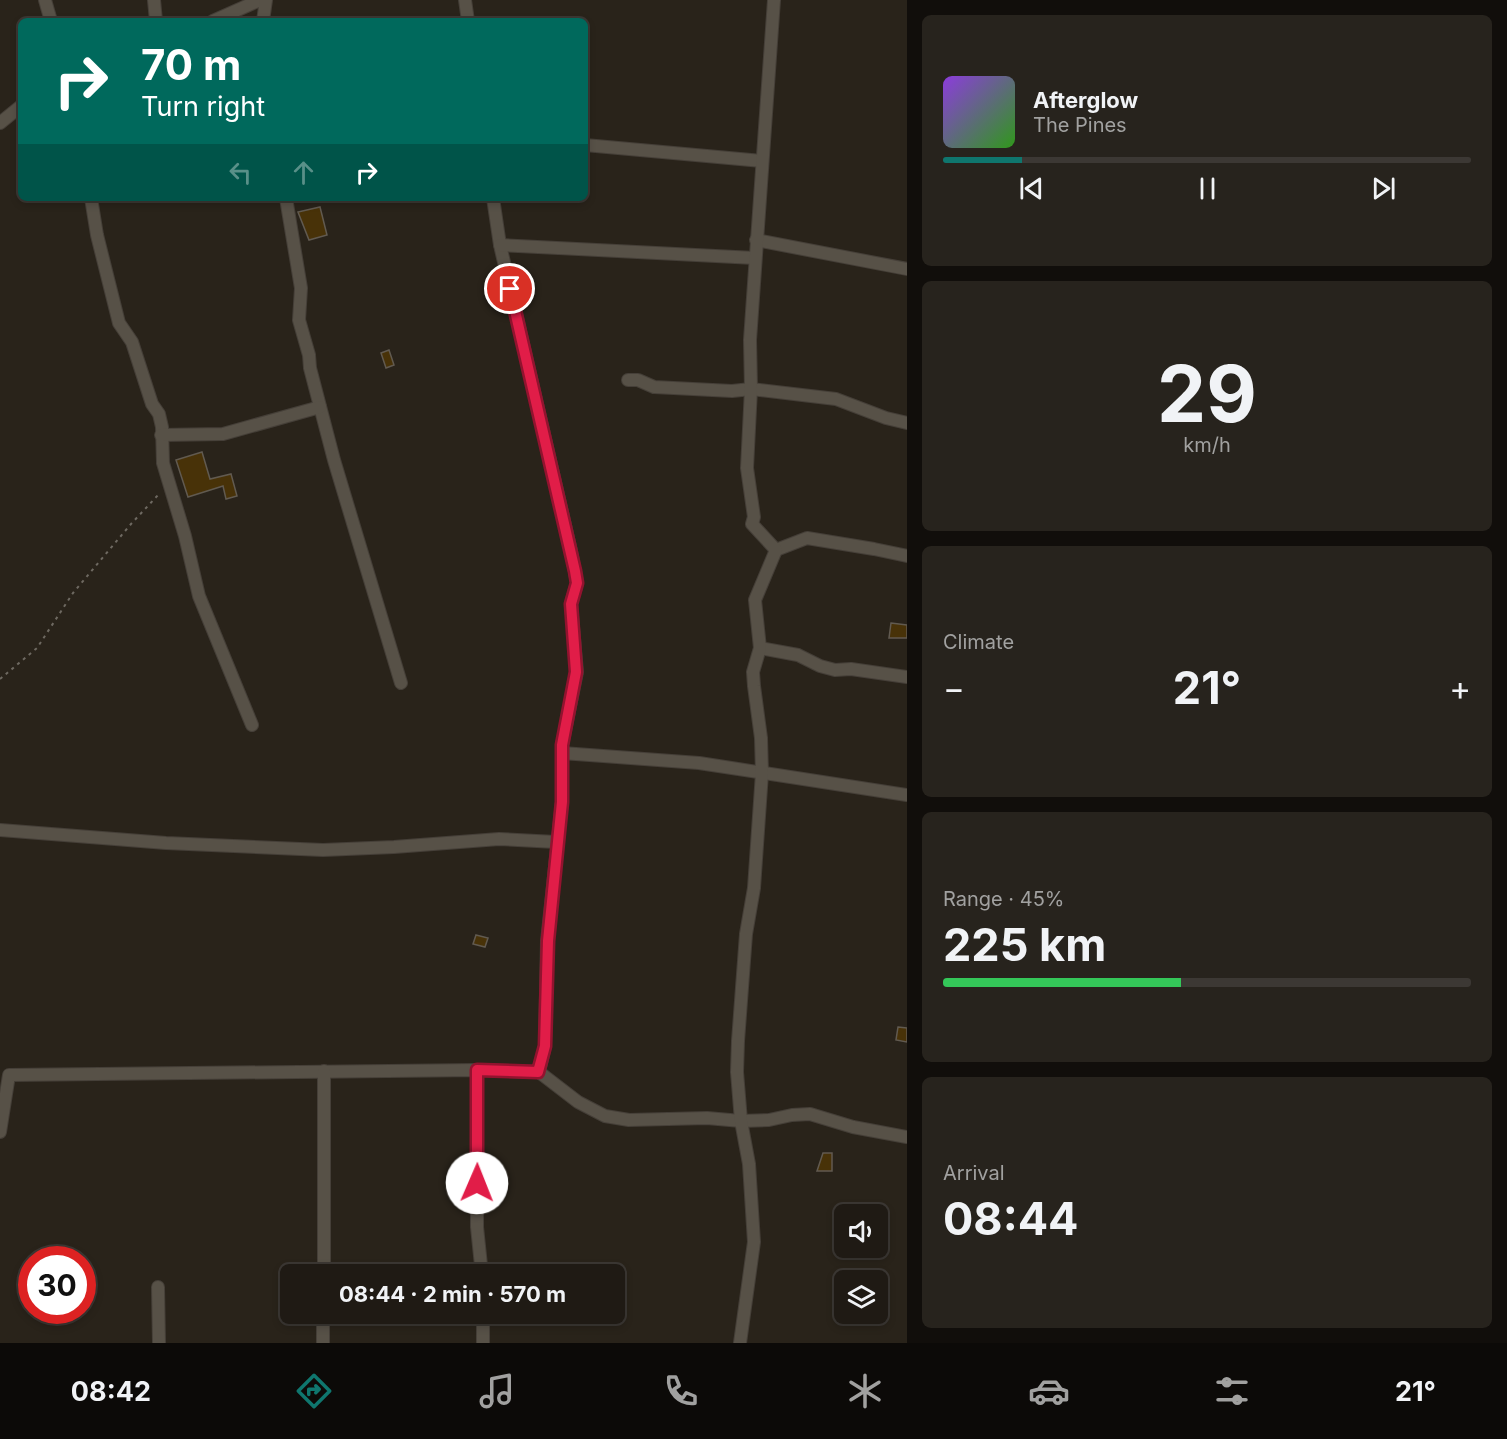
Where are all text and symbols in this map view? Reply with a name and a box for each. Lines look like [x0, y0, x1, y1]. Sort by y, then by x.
text: 70 m [141, 39, 241, 90]
icon: right [42, 42, 120, 120]
text: Afterglow [1033, 87, 1138, 113]
text: Turn right [141, 90, 265, 123]
text: The Pines [1033, 113, 1127, 137]
icon: left [224, 156, 257, 189]
icon: ahead [287, 156, 320, 189]
icon: right [350, 156, 383, 189]
icon: previous [1015, 172, 1048, 205]
icon: pause [1191, 172, 1224, 205]
icon: next [1367, 172, 1400, 205]
pin [484, 263, 535, 314]
icon: arrive [493, 272, 526, 305]
text: 29 [1157, 346, 1257, 441]
text: km/h [1183, 433, 1231, 457]
text: Climate [943, 630, 1014, 654]
text: 21° [1173, 660, 1241, 715]
text: − [943, 668, 965, 708]
text: + [1449, 668, 1471, 708]
text: Range · 45% [943, 887, 1064, 911]
text: 225 km [943, 917, 1106, 972]
position arrow [445, 1151, 509, 1215]
text: Arrival [943, 1161, 1005, 1185]
text: 08:44 [943, 1191, 1079, 1246]
map controls [834, 1204, 888, 1324]
button: sound [834, 1204, 888, 1258]
speed limit sign: 30 [18, 1246, 96, 1324]
button: layers [834, 1270, 888, 1324]
text: 08:44 · 2 min · 570 m [339, 1281, 566, 1307]
icon: directions [293, 1370, 335, 1412]
icon: music [476, 1370, 518, 1412]
icon: phone [660, 1370, 702, 1412]
icon: climate [844, 1370, 886, 1412]
icon: car [1028, 1370, 1070, 1412]
icon: filters [1211, 1370, 1253, 1412]
text: 08:42 [71, 1375, 151, 1408]
text: 21° [1395, 1375, 1436, 1408]

